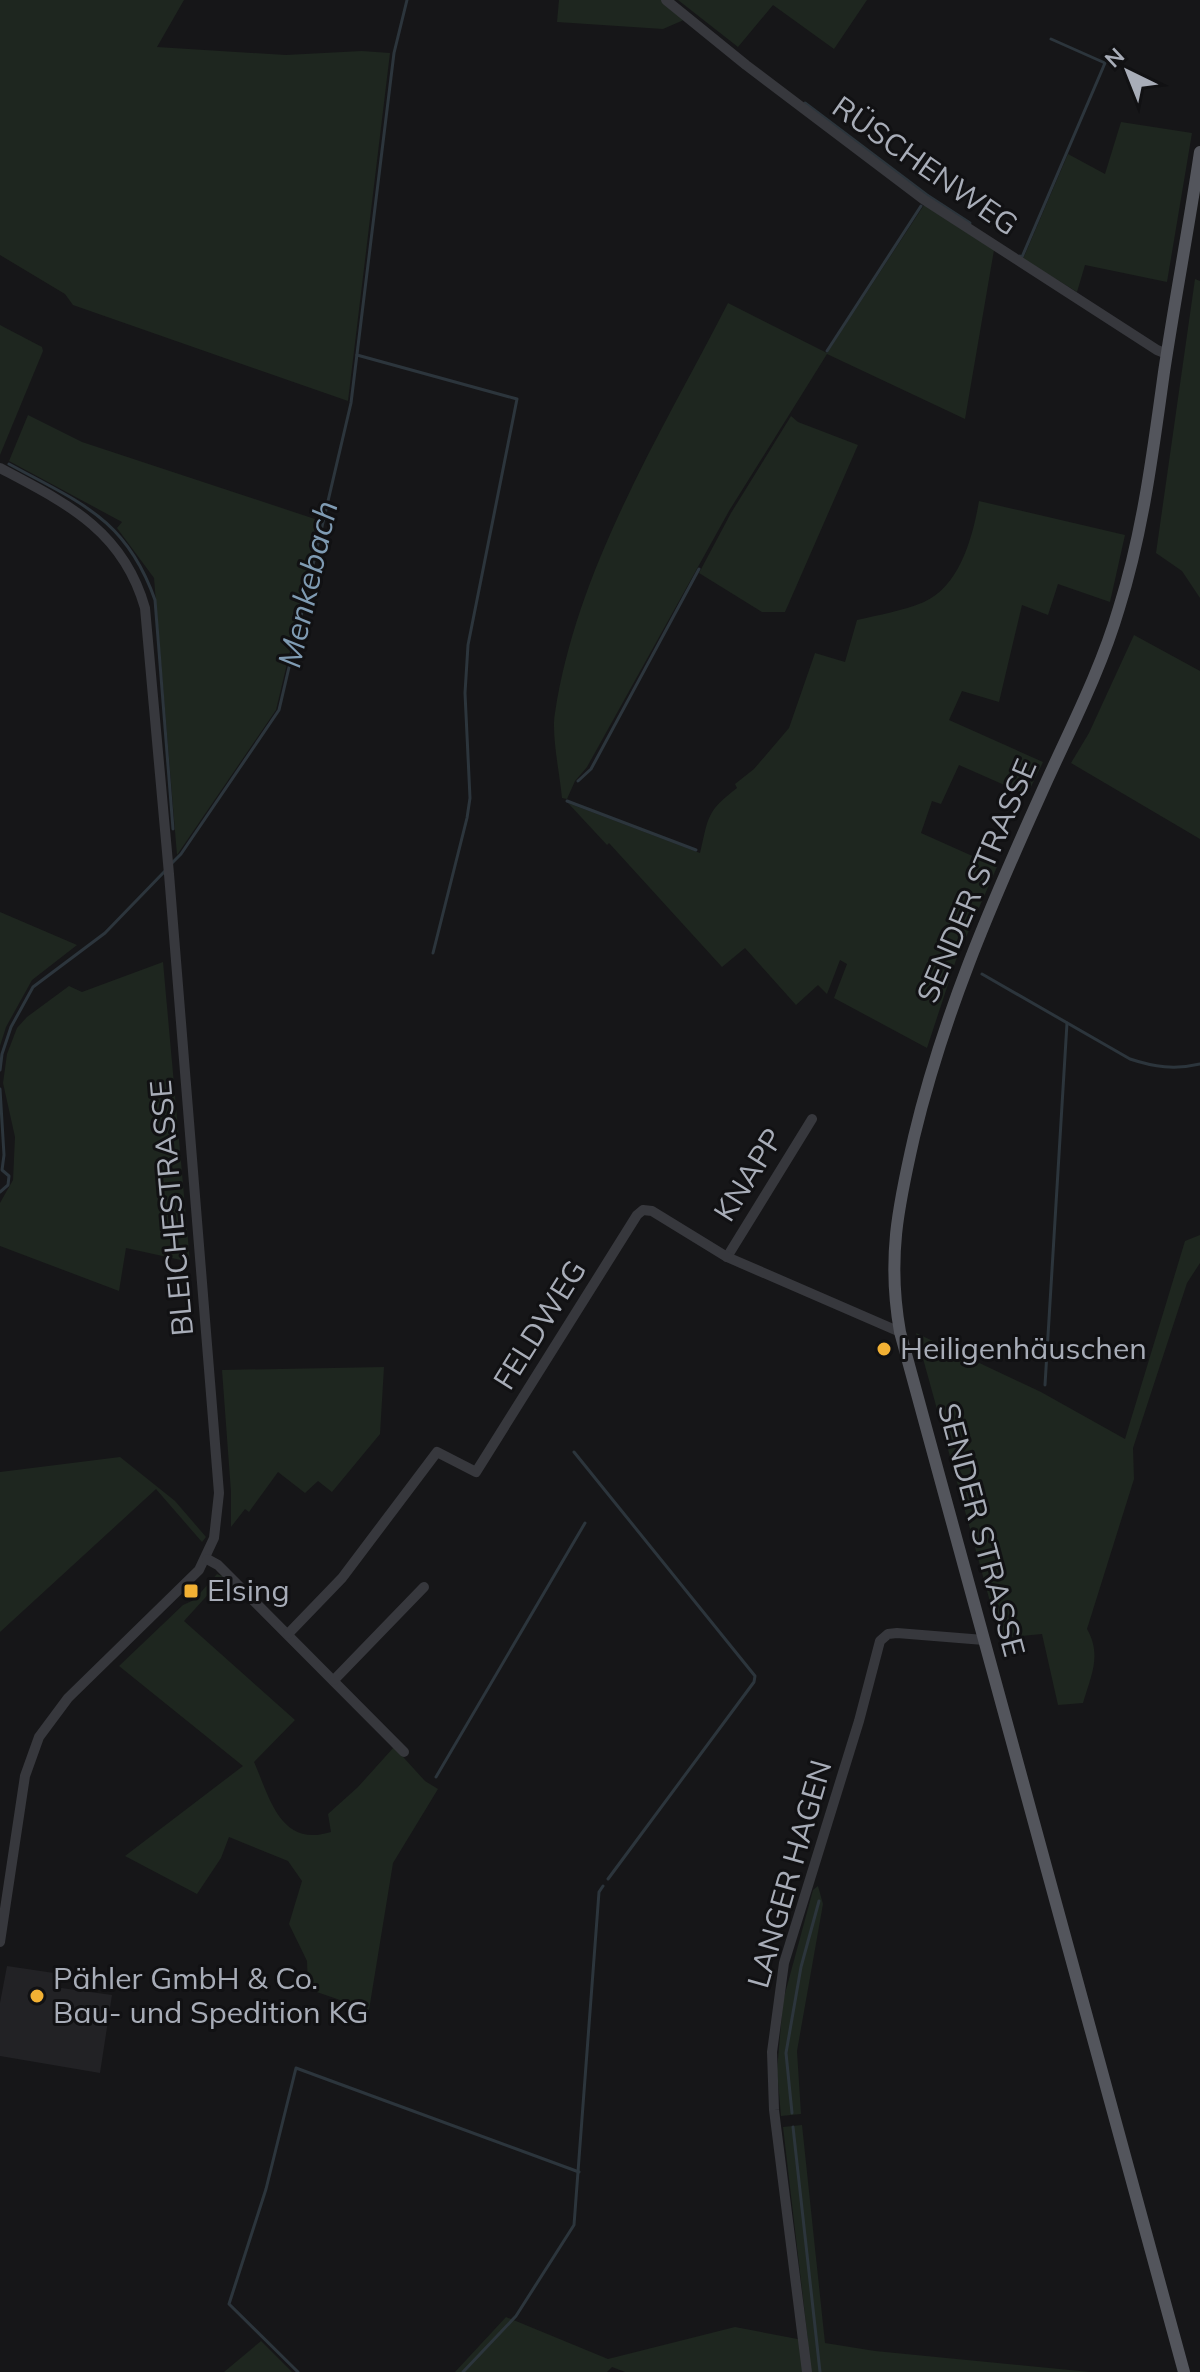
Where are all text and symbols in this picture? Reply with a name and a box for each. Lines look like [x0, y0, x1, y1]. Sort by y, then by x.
north arrow [1088, 32, 1168, 112]
text: N [1099, 41, 1130, 73]
street label: RÜSCHENWEG [825, 87, 1026, 243]
water label: Menkebach [268, 496, 346, 671]
street label: SENDER STRASSE [908, 753, 1045, 1008]
street label: BLEICHESTRASSE [141, 1079, 201, 1338]
street label: KNAPP [705, 1121, 791, 1228]
street label: FELDWEG [484, 1253, 594, 1396]
place label: Heiligenhäuschen [900, 1329, 1147, 1367]
marker: Heiligenhäuschen [875, 1340, 893, 1358]
street label: SENDER STRASSE [930, 1399, 1034, 1661]
place label: Elsing [207, 1571, 289, 1609]
marker: Elsing [182, 1582, 200, 1600]
street label: LANGER HAGEN [738, 1756, 840, 1992]
place label: Pähler GmbH & Co. Bau- und Spedition KG [53, 1959, 369, 2031]
marker: Pähler GmbH & Co. Bau- und Spedition KG [28, 1987, 46, 2005]

